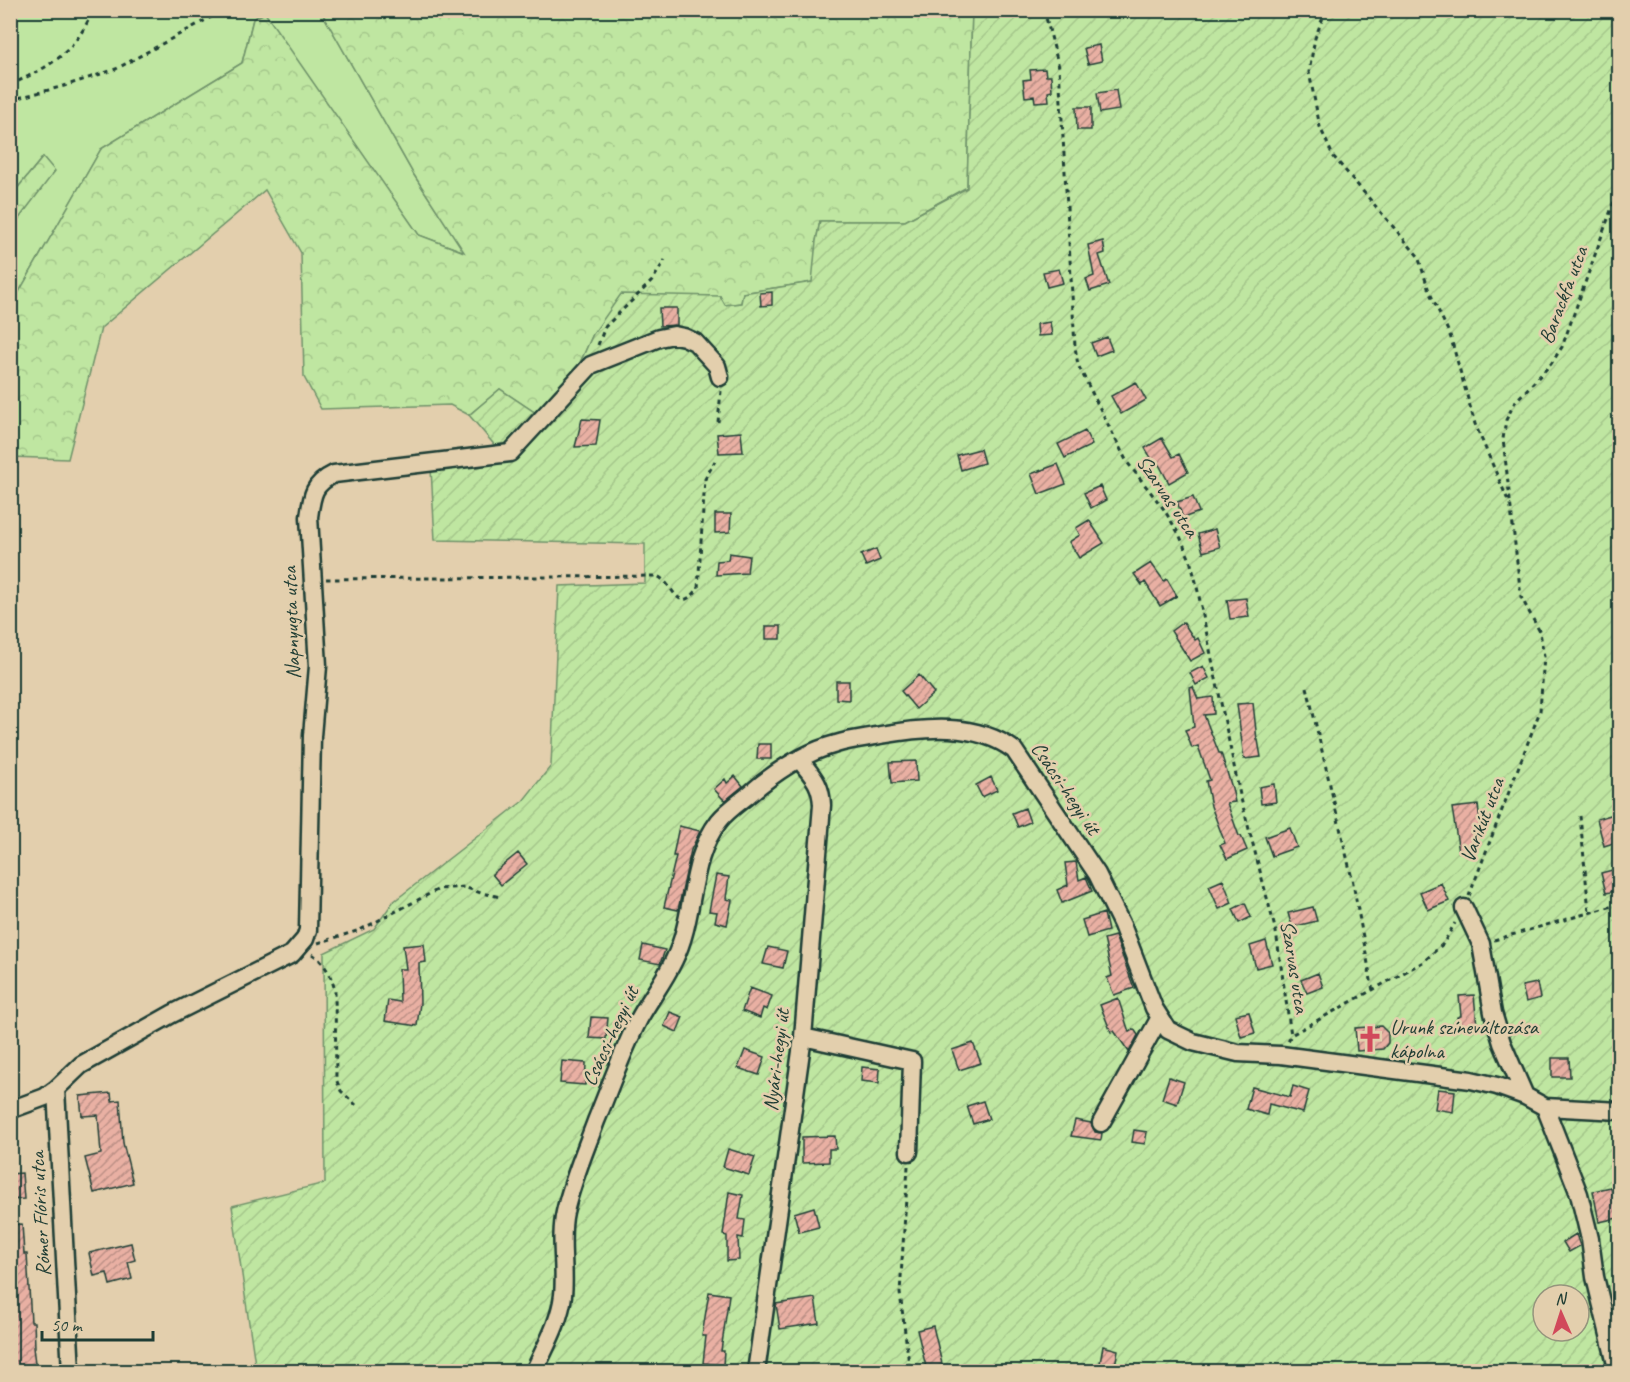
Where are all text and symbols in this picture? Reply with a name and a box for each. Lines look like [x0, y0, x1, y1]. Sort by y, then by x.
street label: Barackfa utca [1533, 241, 1594, 347]
street label: Szarvas utca [1131, 450, 1206, 543]
street label: Napnyugta utca [276, 565, 306, 680]
street label: Csácsi-hegyi út [1025, 737, 1108, 841]
street label: Varikút utca [1454, 773, 1511, 866]
street label: Szarvas utca [1275, 919, 1315, 1017]
street label: Csácsi-hegyi út [576, 980, 645, 1090]
street label: Nyári-hegyi út [757, 1006, 795, 1112]
place label: Urunk színeváltozása kápolna [1390, 1014, 1540, 1064]
church icon: Urunk színeváltozása kápolna [1355, 1024, 1385, 1054]
street label: Rómer Flóris utca [24, 1149, 56, 1277]
north arrow [1531, 1283, 1591, 1343]
text: N [1555, 1289, 1569, 1309]
scale bar [42, 1304, 153, 1342]
text: 50 m [51, 1314, 84, 1336]

